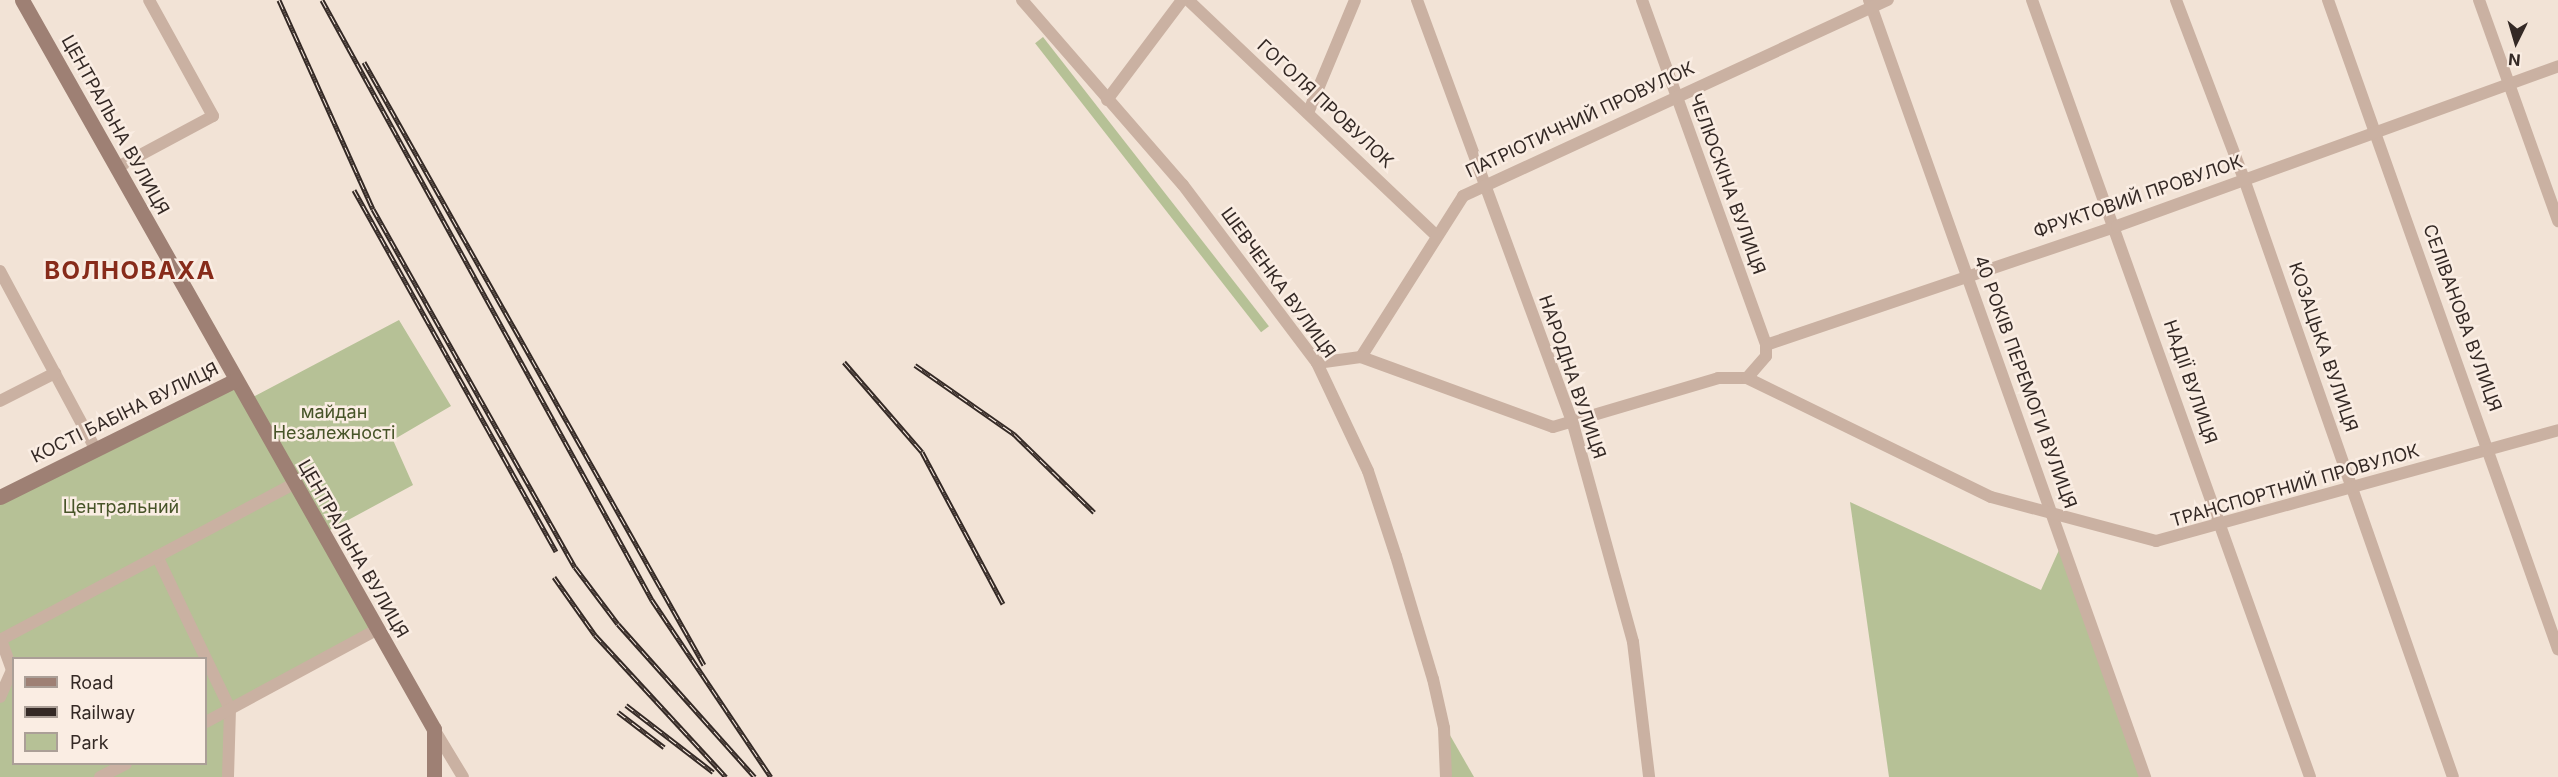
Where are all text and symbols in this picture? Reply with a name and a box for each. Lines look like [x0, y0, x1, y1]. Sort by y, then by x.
north arrow [2486, 12, 2546, 72]
street label: ЦЕНТРАЛЬНА ВУЛИЦЯ [57, 31, 173, 219]
street label: ГОГОЛЯ ПРОВУЛОК [1252, 35, 1398, 173]
text: N [2507, 49, 2521, 70]
street label: ПАТРІОТИЧНИЙ ПРОВУЛОК [1462, 57, 1698, 183]
street label: ЧЕЛЮСКІНА ВУЛИЦЯ [1684, 91, 1770, 277]
street label: ФРУКТОВИЙ ПРОВУЛОК [2031, 151, 2245, 243]
street label: ШЕВЧЕНКА ВУЛИЦЯ [1216, 203, 1340, 363]
street label: СЕЛІВАНОВА ВУЛИЦЯ [2418, 221, 2506, 415]
street label: 40 РОКІВ ПЕРЕМОГИ ВУЛИЦЯ [1969, 253, 2081, 511]
district label: ВОЛНОВАХА [44, 257, 216, 285]
street label: КОЗАЦЬКА ВУЛИЦЯ [2284, 259, 2362, 435]
street label: НАРОДНА ВУЛИЦЯ [1534, 292, 1610, 462]
street label: НАДІЇ ВУЛИЦЯ [2159, 317, 2221, 447]
street label: КОСТІ БАБІНА ВУЛИЦЯ [28, 358, 222, 468]
park label: майдан Незалежності [273, 402, 395, 444]
street label: ТРАНСПОРТНИЙ ПРОВУЛОК [2168, 440, 2422, 532]
street label: ЦЕНТРАЛЬНА ВУЛИЦЯ [293, 456, 413, 642]
park label: Центральний [63, 496, 179, 518]
legend [12, 657, 207, 765]
text: Road [70, 672, 113, 693]
text: Railway [70, 702, 135, 723]
text: Park [70, 732, 109, 753]

